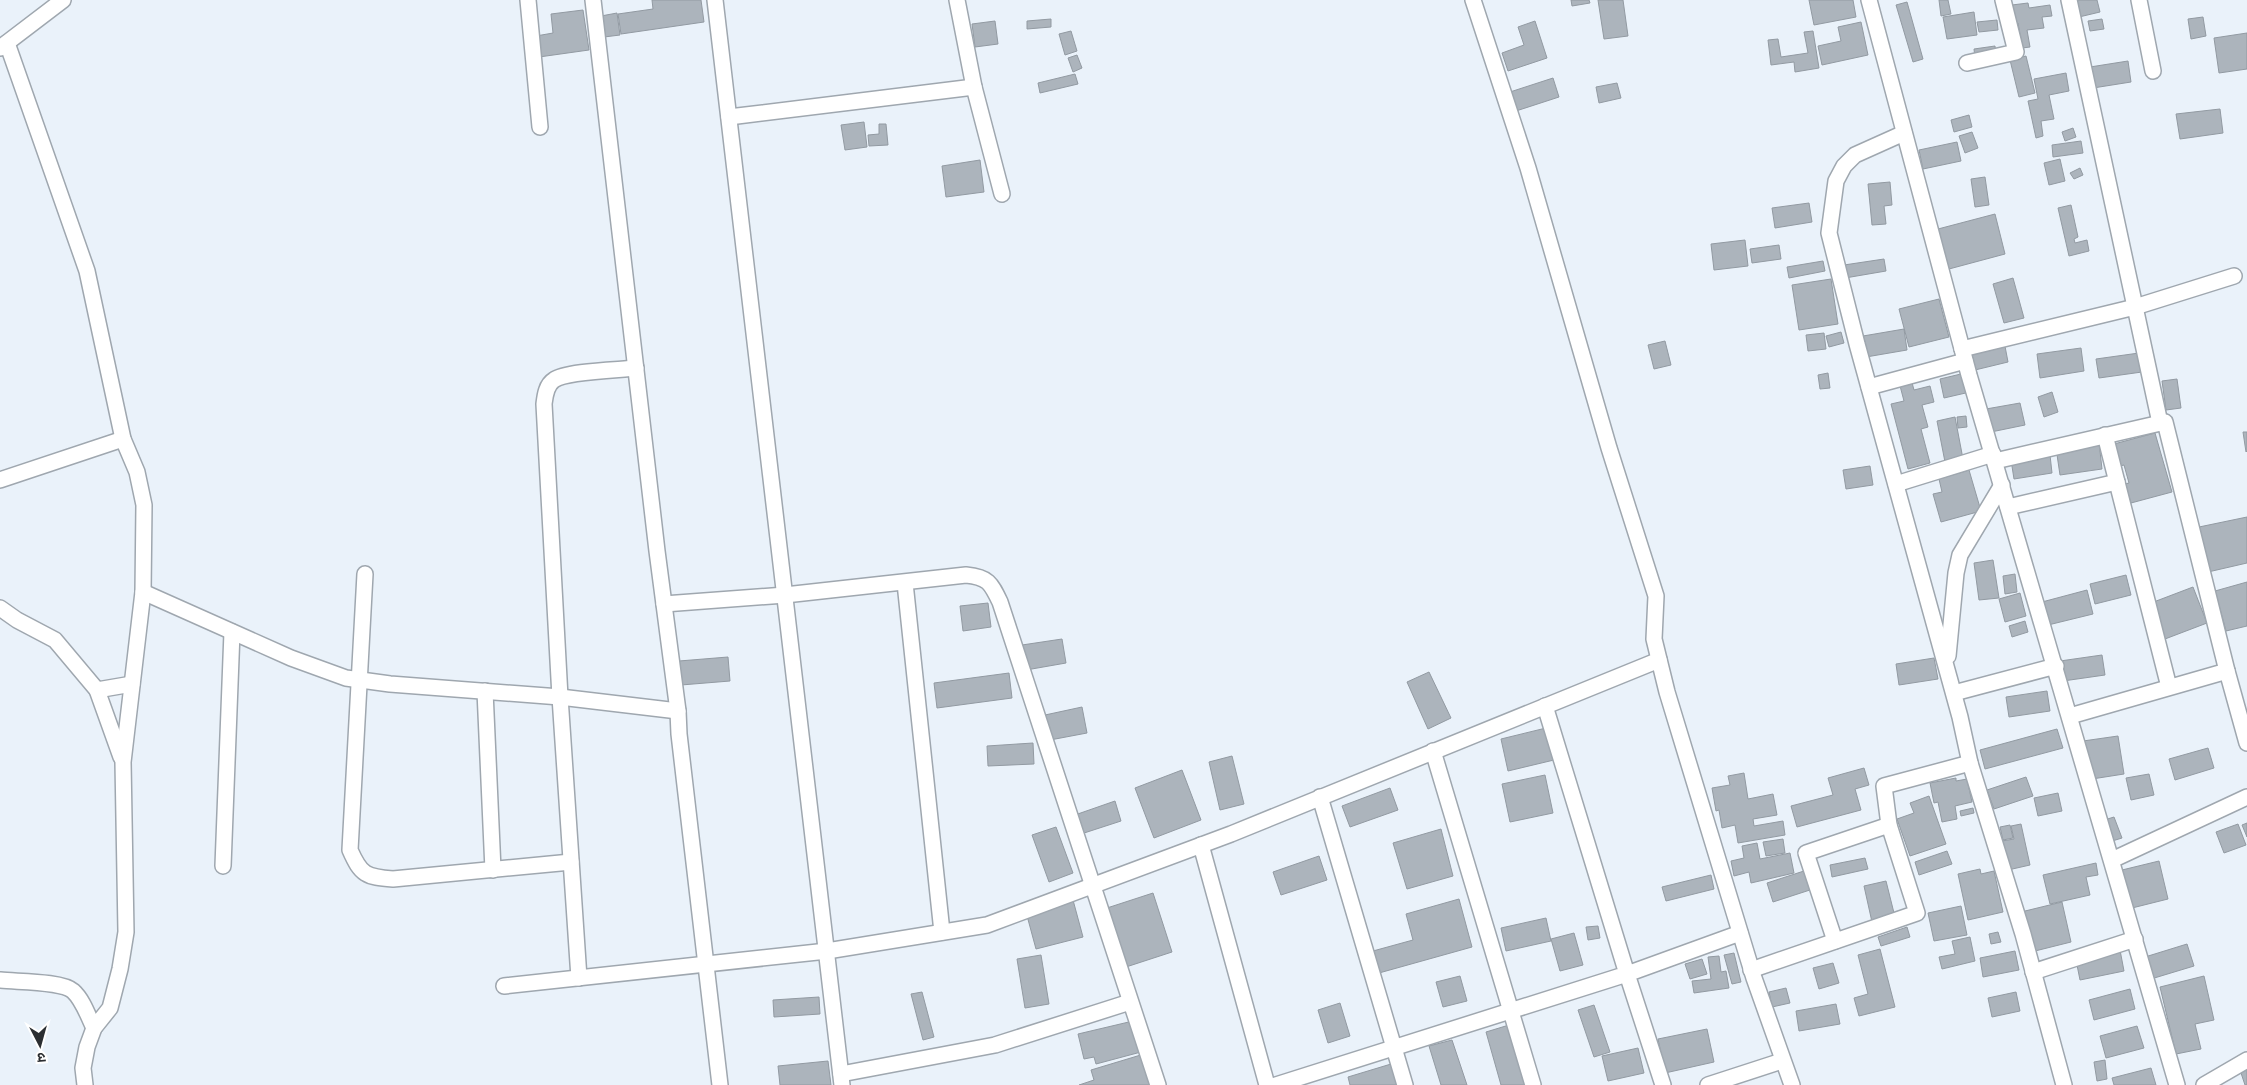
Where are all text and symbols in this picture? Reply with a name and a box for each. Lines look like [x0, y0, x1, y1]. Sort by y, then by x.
north arrow [15, 1020, 65, 1070]
text: उ [36, 1050, 46, 1066]

